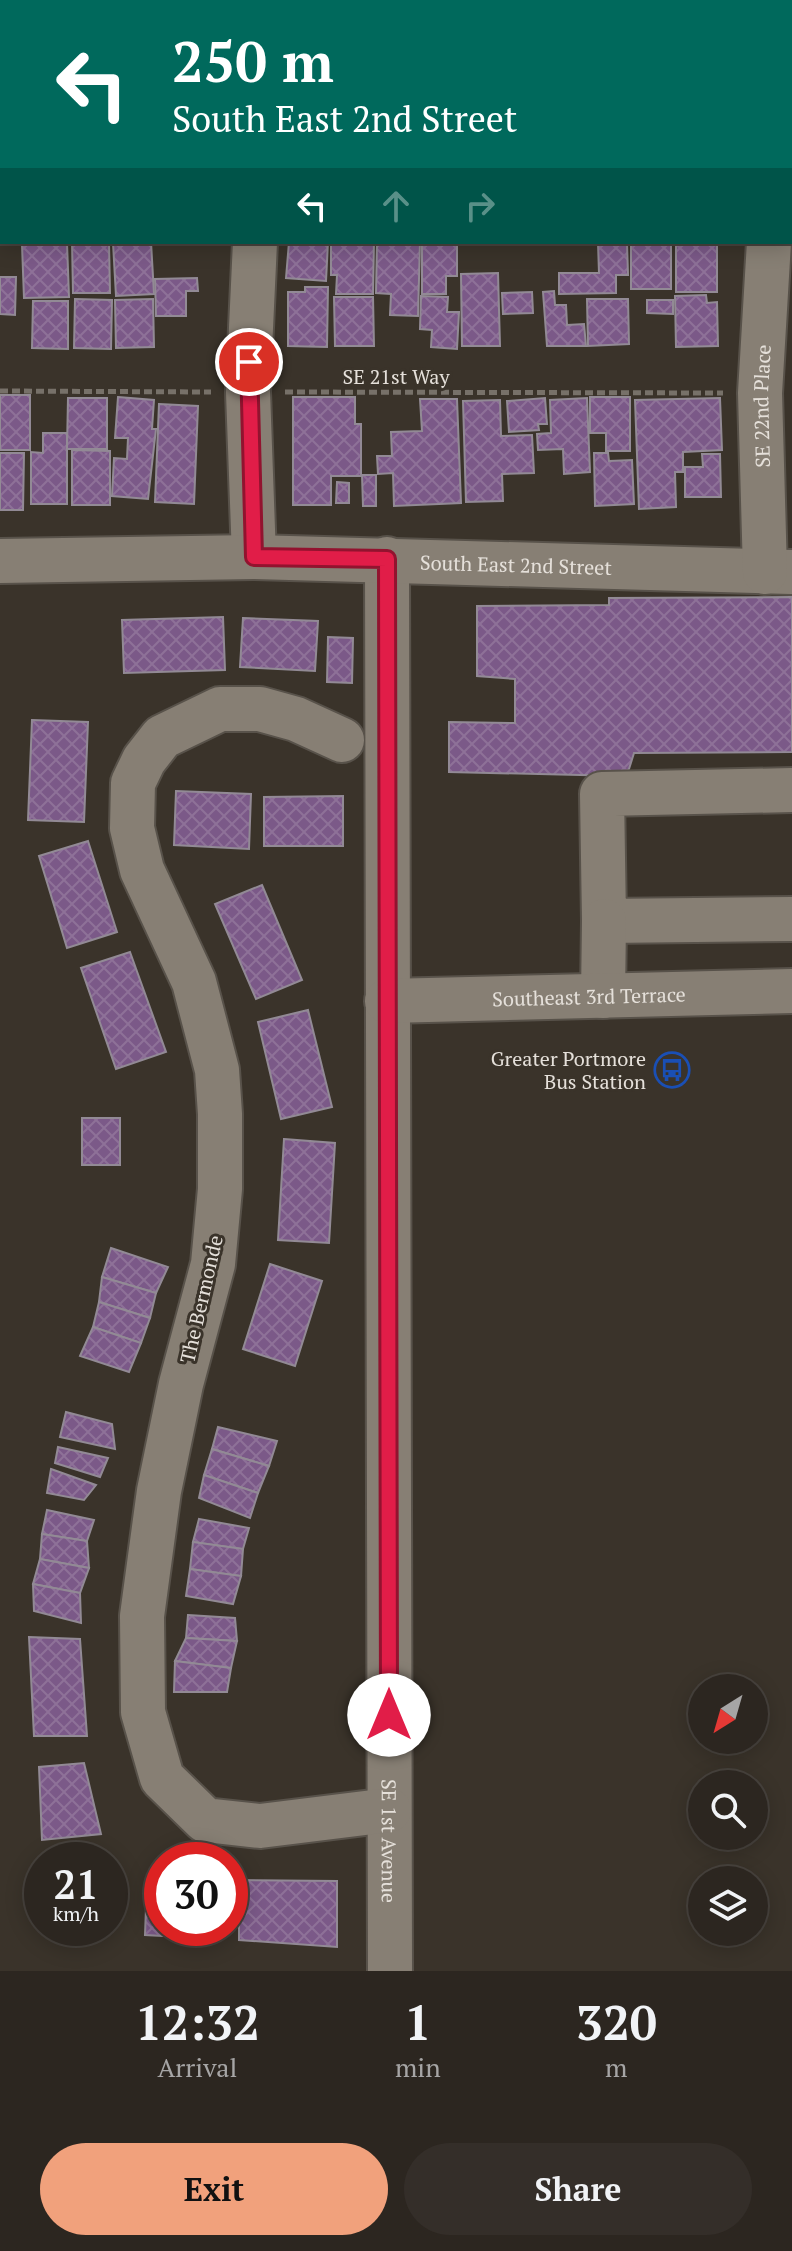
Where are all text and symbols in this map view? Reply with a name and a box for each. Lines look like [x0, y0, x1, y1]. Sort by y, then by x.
text: 250 m [172, 24, 334, 98]
icon: left [40, 32, 144, 136]
text: South East 2nd Street [172, 95, 517, 142]
icon: left [290, 184, 334, 228]
icon: ahead [374, 184, 418, 228]
icon: right [458, 184, 502, 228]
pin [215, 328, 283, 396]
icon: arrive [227, 340, 271, 384]
street label: SE 22nd Place [746, 344, 776, 468]
street label: SE 21st Way [342, 363, 450, 390]
street label: South East 2nd Street [420, 548, 613, 580]
street label: Southeast 3rd Terrace [492, 980, 686, 1012]
place label: Greater Portmore Bus Station [491, 1045, 646, 1095]
bus stop icon: Greater Portmore Bus Station [653, 1051, 691, 1089]
street label: The Bermonde [173, 1232, 229, 1366]
position arrow [347, 1673, 431, 1757]
north arrow [688, 1674, 768, 1754]
map controls [688, 1674, 768, 1946]
button: search [688, 1770, 768, 1850]
street label: SE 1st Avenue [376, 1779, 403, 1903]
speed limit sign: 30 [144, 1842, 248, 1946]
text: 21 [53, 1857, 99, 1910]
button: layers [688, 1866, 768, 1946]
text: km/h [53, 1900, 99, 1927]
text: 12:32 [135, 1990, 260, 2054]
text: 1 [404, 1990, 431, 2054]
text: 320 [576, 1990, 657, 2054]
text: Arrival [158, 2050, 237, 2084]
text: min [395, 2050, 441, 2084]
text: m [605, 2050, 628, 2084]
button: Exit [40, 2143, 388, 2235]
button: Share [404, 2143, 752, 2235]

